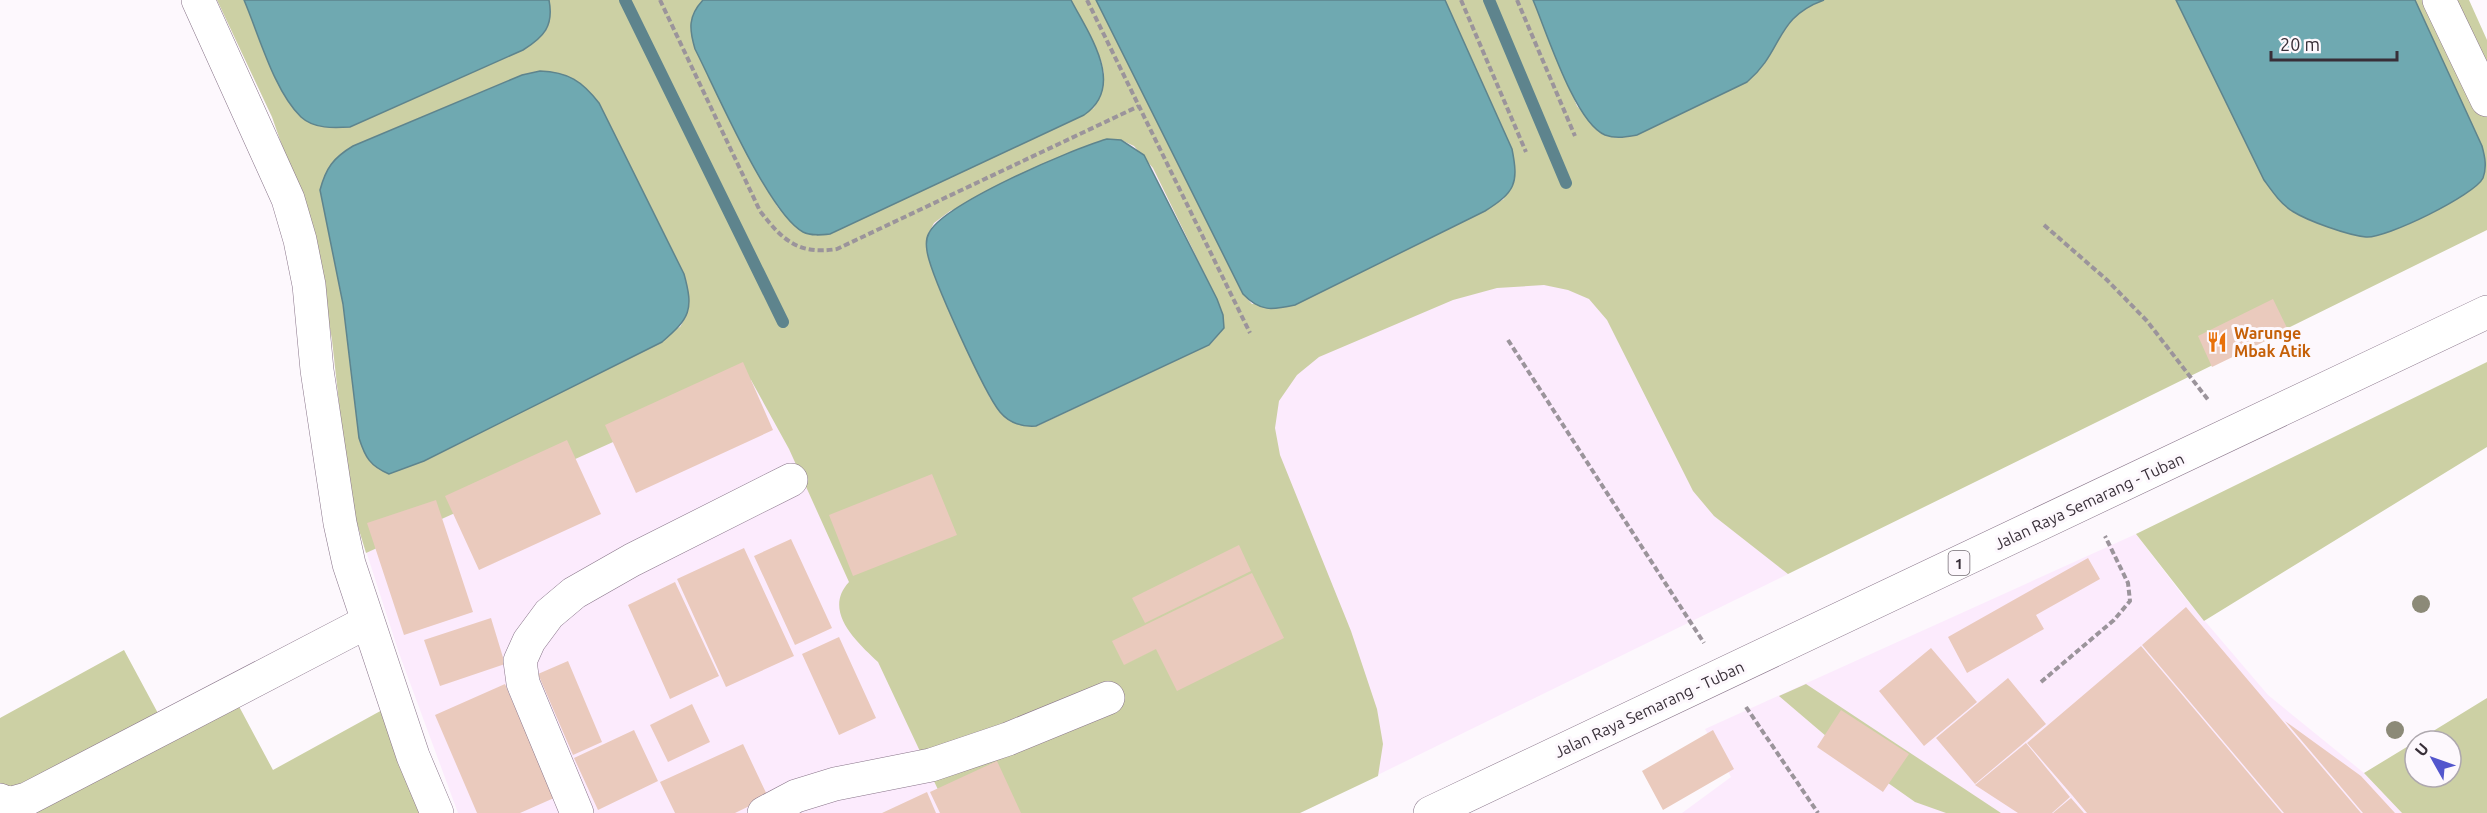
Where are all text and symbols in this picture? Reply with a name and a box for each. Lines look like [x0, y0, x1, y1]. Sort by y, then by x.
scale bar [2271, 24, 2397, 62]
text: 20 m [2280, 34, 2320, 54]
place label: Warunge Mbak Atik [2234, 324, 2311, 360]
restaurant icon: Warunge Mbak Atik [2205, 330, 2229, 354]
street label: Jalan Raya Semarang - Tuban [1991, 449, 2187, 553]
road number: 1 [1948, 551, 1970, 575]
street label: Jalan Raya Semarang - Tuban [1551, 657, 1747, 761]
north arrow [2403, 729, 2463, 789]
text: U [2411, 739, 2432, 759]

